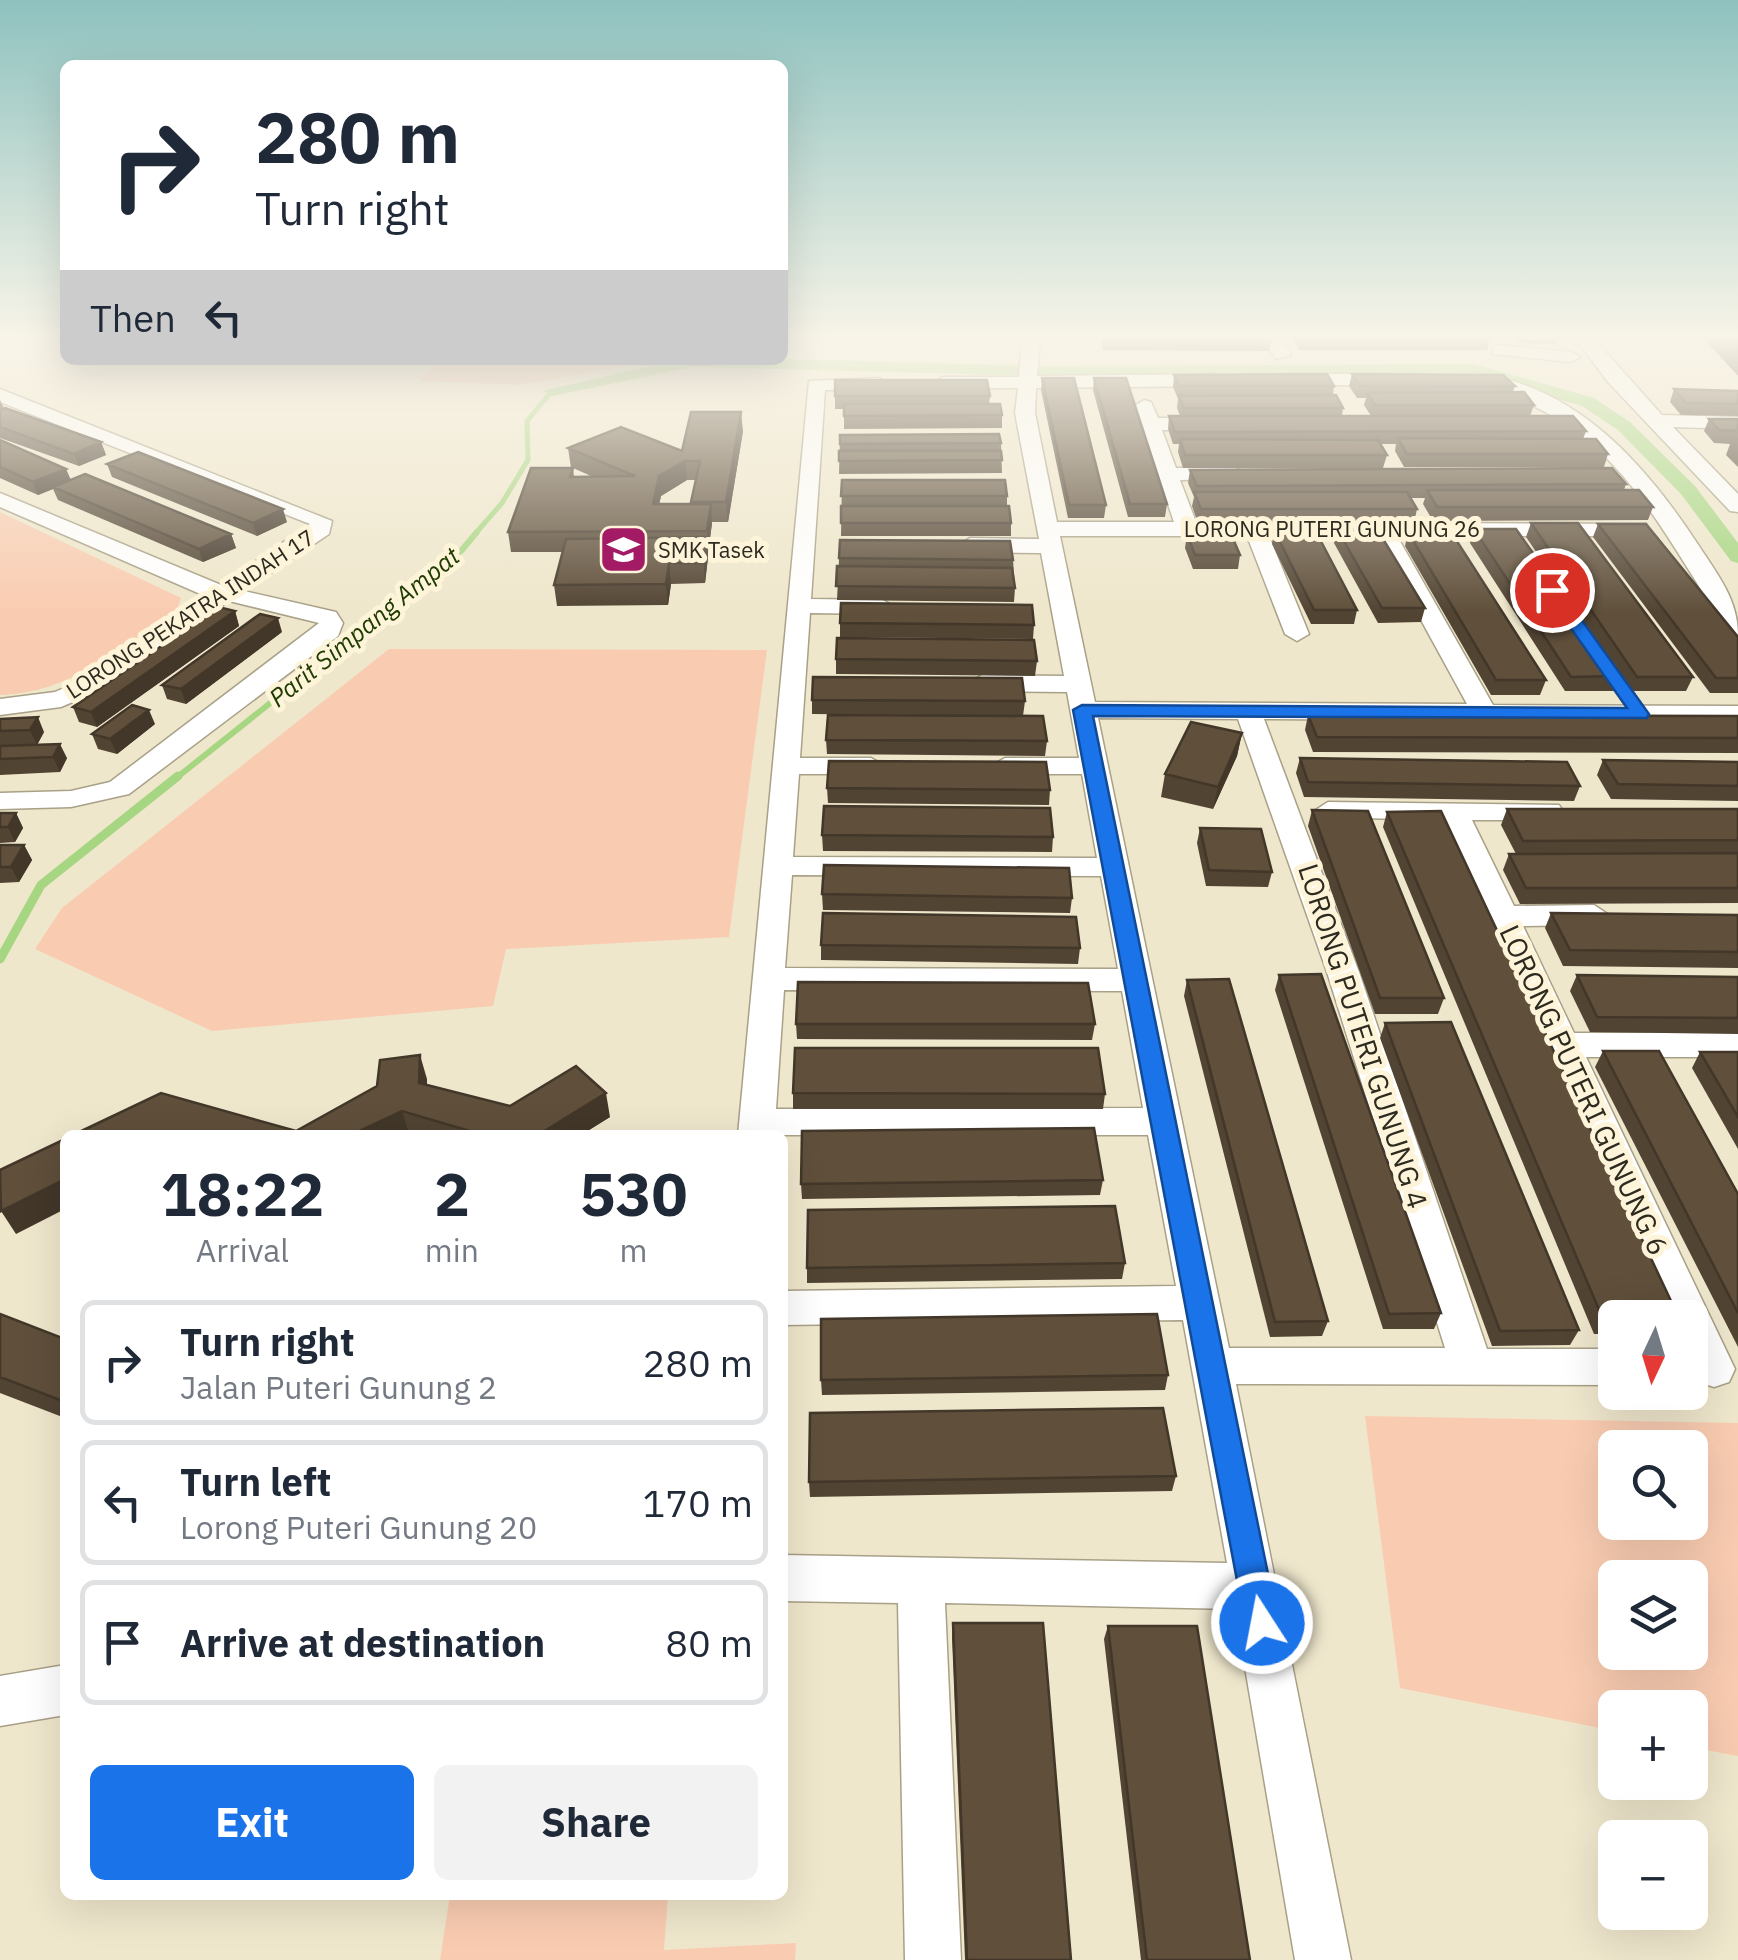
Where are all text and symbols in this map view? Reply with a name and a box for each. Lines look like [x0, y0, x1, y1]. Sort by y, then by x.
text: 280 m [255, 91, 460, 182]
icon: right [90, 100, 220, 230]
text: Turn right [255, 179, 450, 237]
icon: left [196, 290, 251, 345]
text: Then [90, 293, 176, 342]
street label: LORONG PUTERI GUNUNG 26 [1184, 514, 1480, 543]
street label: LORONG PEKATRA INDAH 17 [60, 522, 319, 705]
school or university icon: SMK Tasek [597, 524, 649, 576]
place label: SMK Tasek [658, 535, 765, 564]
water label: Parit Simpang Ampat [262, 539, 467, 714]
pin [1510, 548, 1595, 633]
icon: arrive [1525, 563, 1580, 618]
street label: LORONG PUTERI GUNUNG 4 [1290, 859, 1437, 1213]
street label: LORONG PUTERI GUNUNG 6 [1492, 919, 1677, 1261]
text: 18:22 [161, 1154, 324, 1233]
text: 2 [434, 1154, 470, 1233]
text: 530 [579, 1154, 687, 1233]
text: Arrival [196, 1229, 289, 1271]
text: min [425, 1229, 479, 1271]
text: m [620, 1229, 647, 1271]
north arrow [1598, 1300, 1708, 1410]
map controls [1598, 1300, 1708, 1930]
text: Turn right [180, 1317, 355, 1366]
icon: right [95, 1335, 150, 1390]
text: 280 m [642, 1338, 753, 1387]
text: Jalan Puteri Gunung 2 [180, 1366, 497, 1408]
button: search [1598, 1430, 1708, 1540]
text: Turn left [180, 1457, 331, 1506]
icon: left [95, 1475, 150, 1530]
text: 170 m [642, 1478, 753, 1527]
text: Lorong Puteri Gunung 20 [180, 1506, 537, 1548]
button: layers [1598, 1560, 1708, 1670]
position arrow [1210, 1571, 1314, 1675]
icon: arrive [95, 1615, 150, 1670]
text: Arrive at destination [180, 1618, 545, 1667]
text: 80 m [665, 1618, 753, 1667]
button: + [1598, 1690, 1708, 1800]
button: Exit [90, 1765, 414, 1880]
button: Share [434, 1765, 758, 1880]
button: − [1598, 1820, 1708, 1930]

